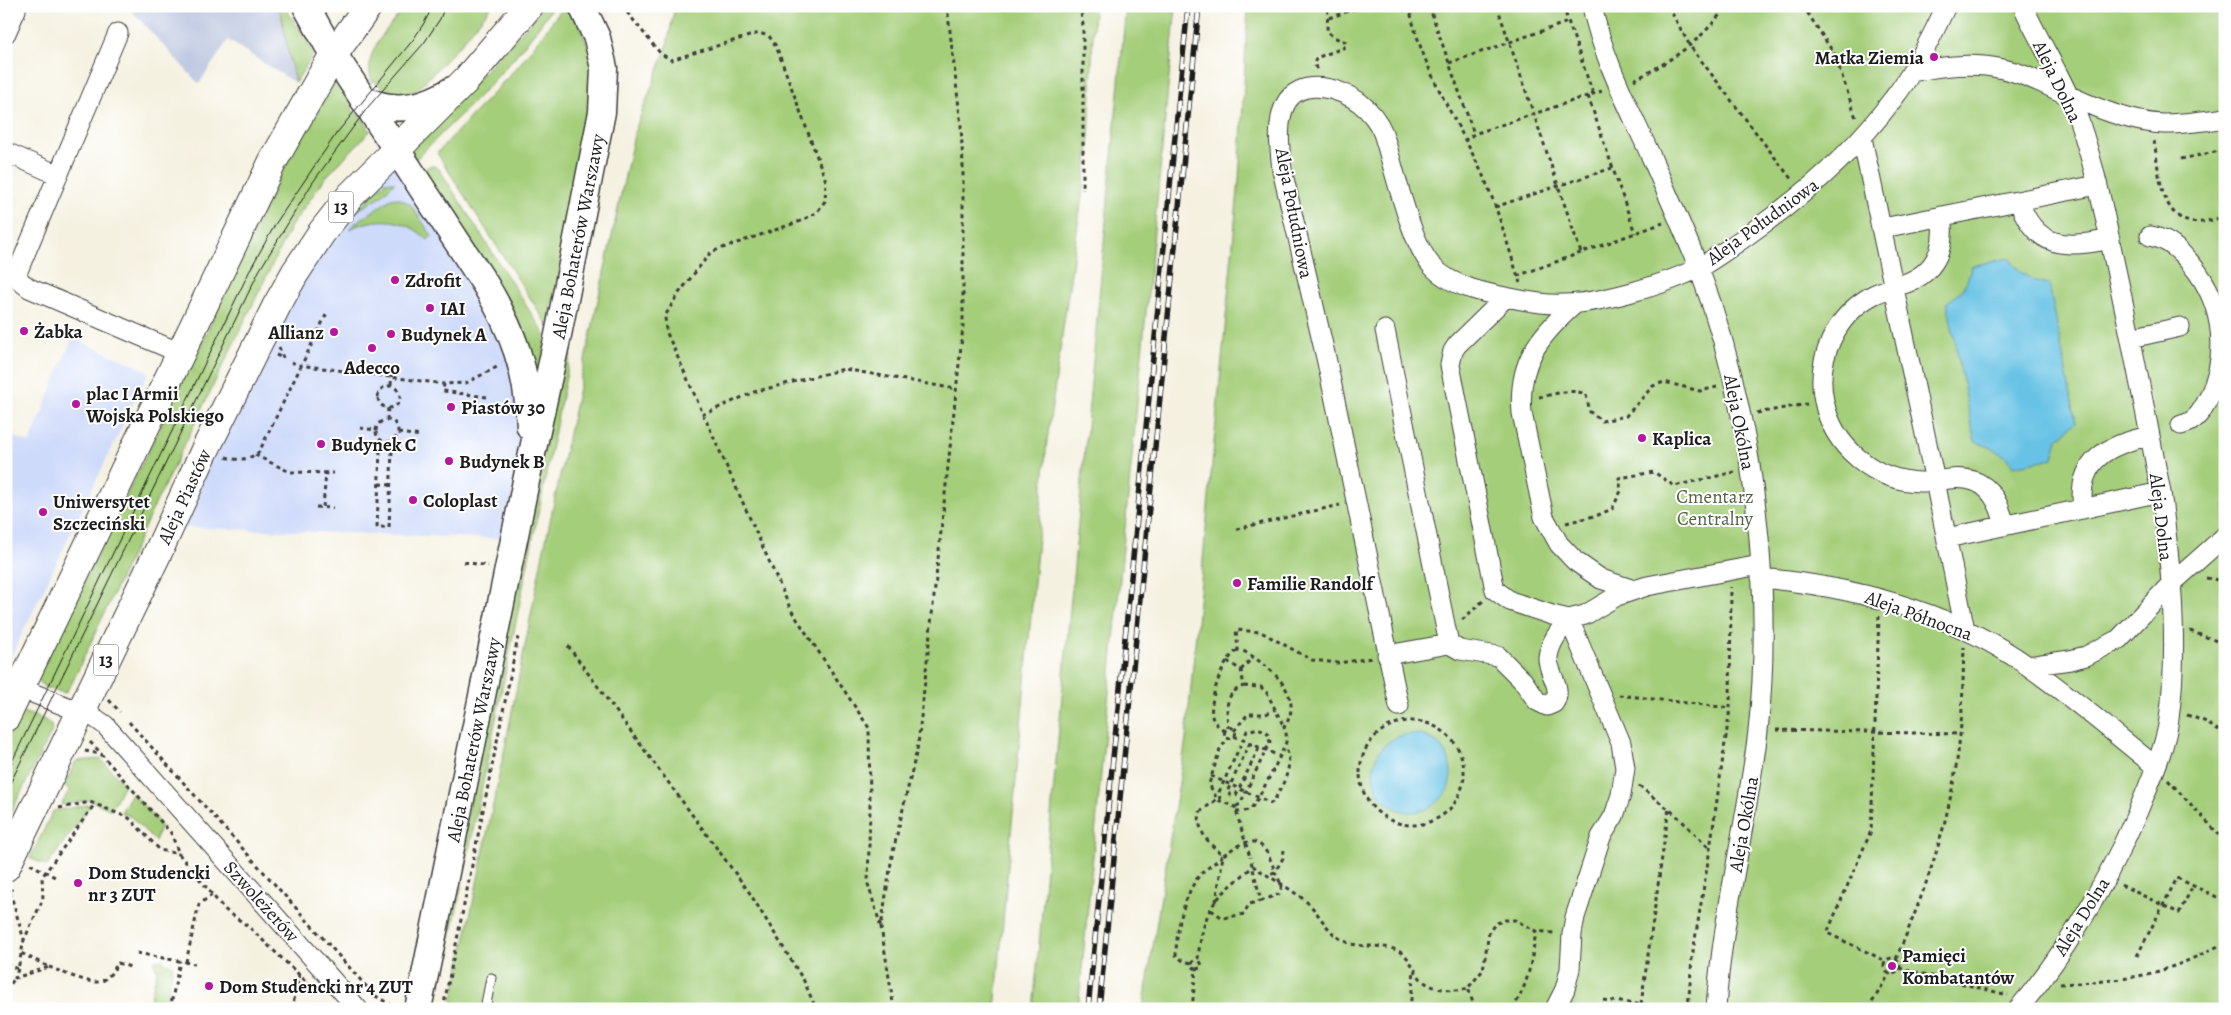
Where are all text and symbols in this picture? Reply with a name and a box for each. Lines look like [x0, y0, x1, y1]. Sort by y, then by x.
street label: Aleja Dolna [2026, 35, 2088, 127]
place label: Matka Ziemia [1815, 45, 1925, 71]
marker: Matka Ziemia [1928, 51, 1940, 63]
street label: Aleja Bohaterów Warszawy [545, 131, 611, 342]
street label: Aleja Południowa [1268, 145, 1319, 281]
street label: Aleja Południowa [1700, 172, 1824, 272]
road number: 13 [328, 192, 354, 222]
place label: Zdrofit [405, 268, 462, 294]
marker: Zdrofit [389, 274, 401, 286]
place label: IAI [440, 296, 466, 322]
marker: IAI [424, 302, 436, 314]
place label: Żabka [34, 319, 83, 345]
place label: Allianz [267, 320, 324, 346]
place label: Budynek A [401, 322, 488, 348]
marker: Żabka [18, 325, 30, 337]
marker: Allianz [328, 326, 340, 338]
marker: Budynek A [385, 328, 397, 340]
marker: Adecco [366, 342, 378, 354]
place label: Adecco [343, 355, 400, 381]
street label: Aleja Okólna [1717, 371, 1761, 472]
place label: plac I Armii Wojska Polskiego [85, 381, 224, 429]
place label: Piastów 30 [461, 395, 545, 421]
marker: plac I Armii Wojska Polskiego [70, 398, 82, 410]
marker: Piastów 30 [445, 401, 457, 413]
place label: Kaplica [1652, 426, 1712, 452]
place label: Budynek C [331, 432, 417, 458]
marker: Kaplica [1636, 432, 1648, 444]
marker: Budynek C [315, 438, 327, 450]
street label: Aleja Piastów [151, 444, 218, 550]
place label: Budynek B [459, 449, 545, 475]
marker: Budynek B [443, 455, 455, 467]
street label: Aleja Dolna [2143, 471, 2179, 562]
park label: Cmentarz Centralny [1676, 484, 1754, 532]
place label: Coloplast [423, 488, 498, 514]
place label: Uniwersytet Szczeciński [53, 489, 150, 537]
marker: Coloplast [407, 494, 419, 506]
marker: Uniwersytet Szczeciński [37, 506, 49, 518]
place label: Familie Randolf [1247, 571, 1375, 597]
marker: Familie Randolf [1231, 577, 1243, 589]
street label: Aleja Północna [1860, 584, 1976, 647]
street label: Aleja Bohaterów Warszawy [440, 635, 508, 845]
road number: 13 [94, 644, 118, 676]
street label: Aleja Okólna [1723, 774, 1765, 875]
street label: Szwoleżerów [218, 855, 305, 948]
place label: Dom Studencki nr 3 ZUT [88, 860, 211, 908]
street label: Aleja Dolna [2047, 872, 2116, 962]
marker: Dom Studencki nr 3 ZUT [72, 877, 84, 889]
place label: Pamięci Kombatantów [1902, 943, 2015, 991]
marker: Pamięci Kombatantów [1886, 960, 1898, 972]
place label: Dom Studencki nr 4 ZUT [219, 974, 413, 1000]
marker: Dom Studencki nr 4 ZUT [203, 980, 215, 992]

